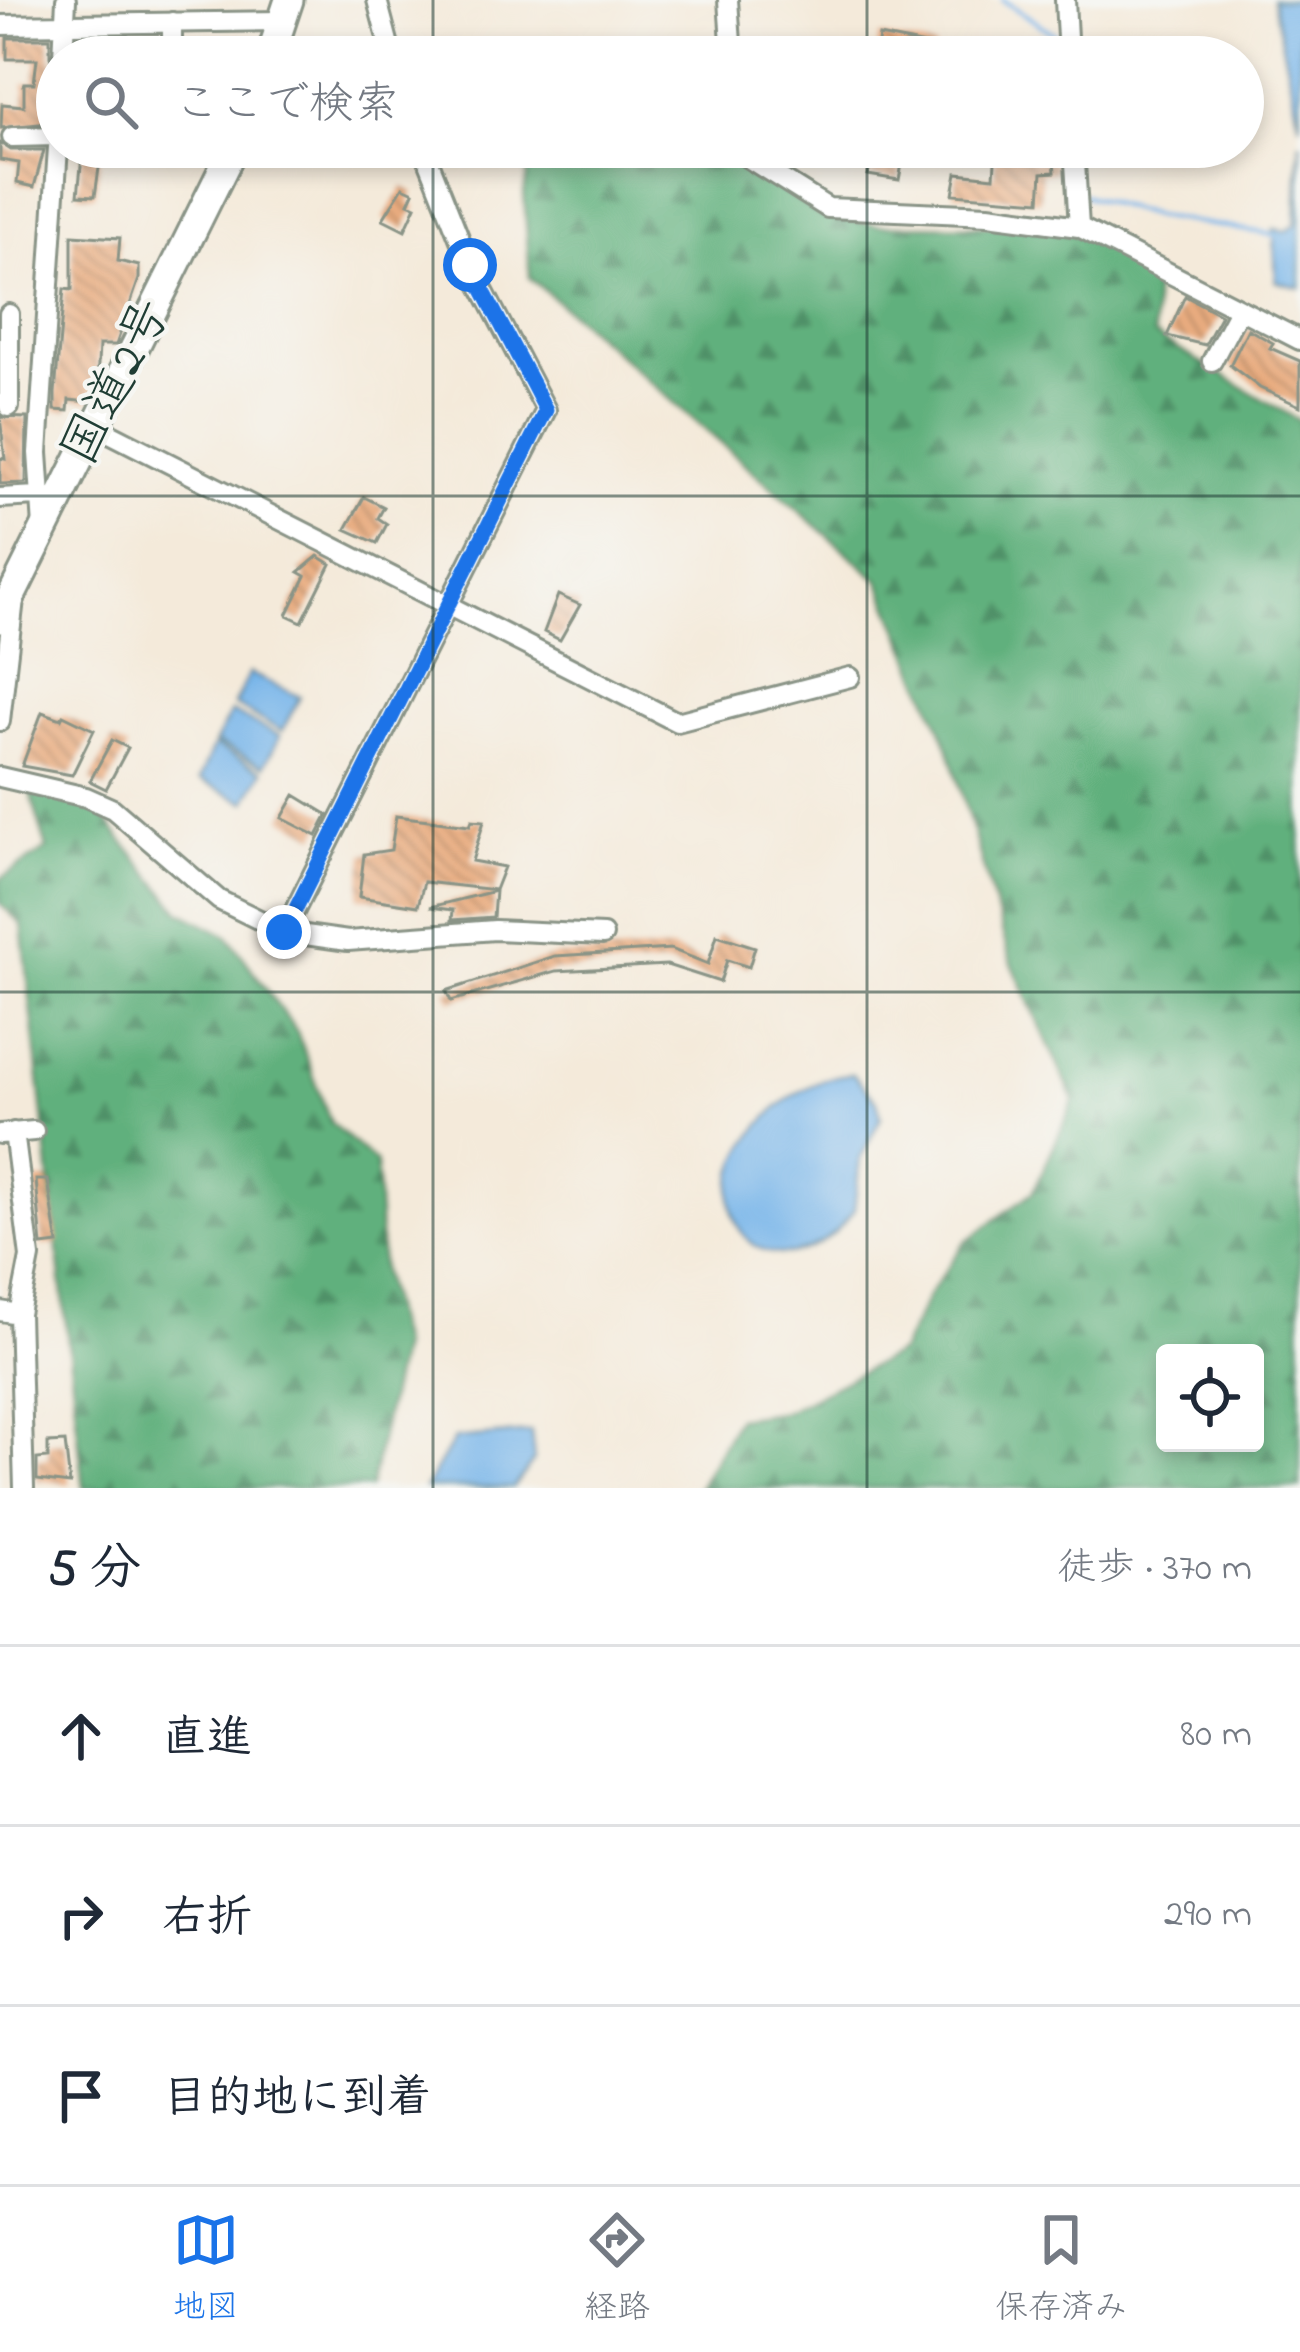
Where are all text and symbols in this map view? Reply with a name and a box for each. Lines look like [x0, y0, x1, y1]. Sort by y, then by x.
search box [36, 36, 1264, 168]
icon: search [78, 69, 144, 135]
text: ここで検索 [174, 73, 399, 139]
route start [443, 238, 497, 292]
street label: 国道2号 [44, 287, 192, 479]
route end [257, 905, 311, 959]
map controls [1156, 1344, 1264, 1452]
button: locate [1156, 1344, 1264, 1452]
text: 5 分 [48, 1533, 141, 1608]
text: 徒歩 · 370 m [1057, 1541, 1252, 1598]
icon: ahead [48, 1703, 114, 1769]
text: 直進 [162, 1707, 252, 1773]
text: 80 m [1181, 1707, 1252, 1764]
icon: right [48, 1883, 114, 1949]
text: 右折 [162, 1887, 252, 1953]
text: 290 m [1164, 1887, 1252, 1944]
icon: arrive [48, 2063, 114, 2129]
text: 目的地に到着 [162, 2067, 432, 2133]
tab: 地図 [173, 2207, 239, 2333]
tab: 経路 [584, 2207, 650, 2333]
tab: 保存済み [995, 2207, 1127, 2333]

